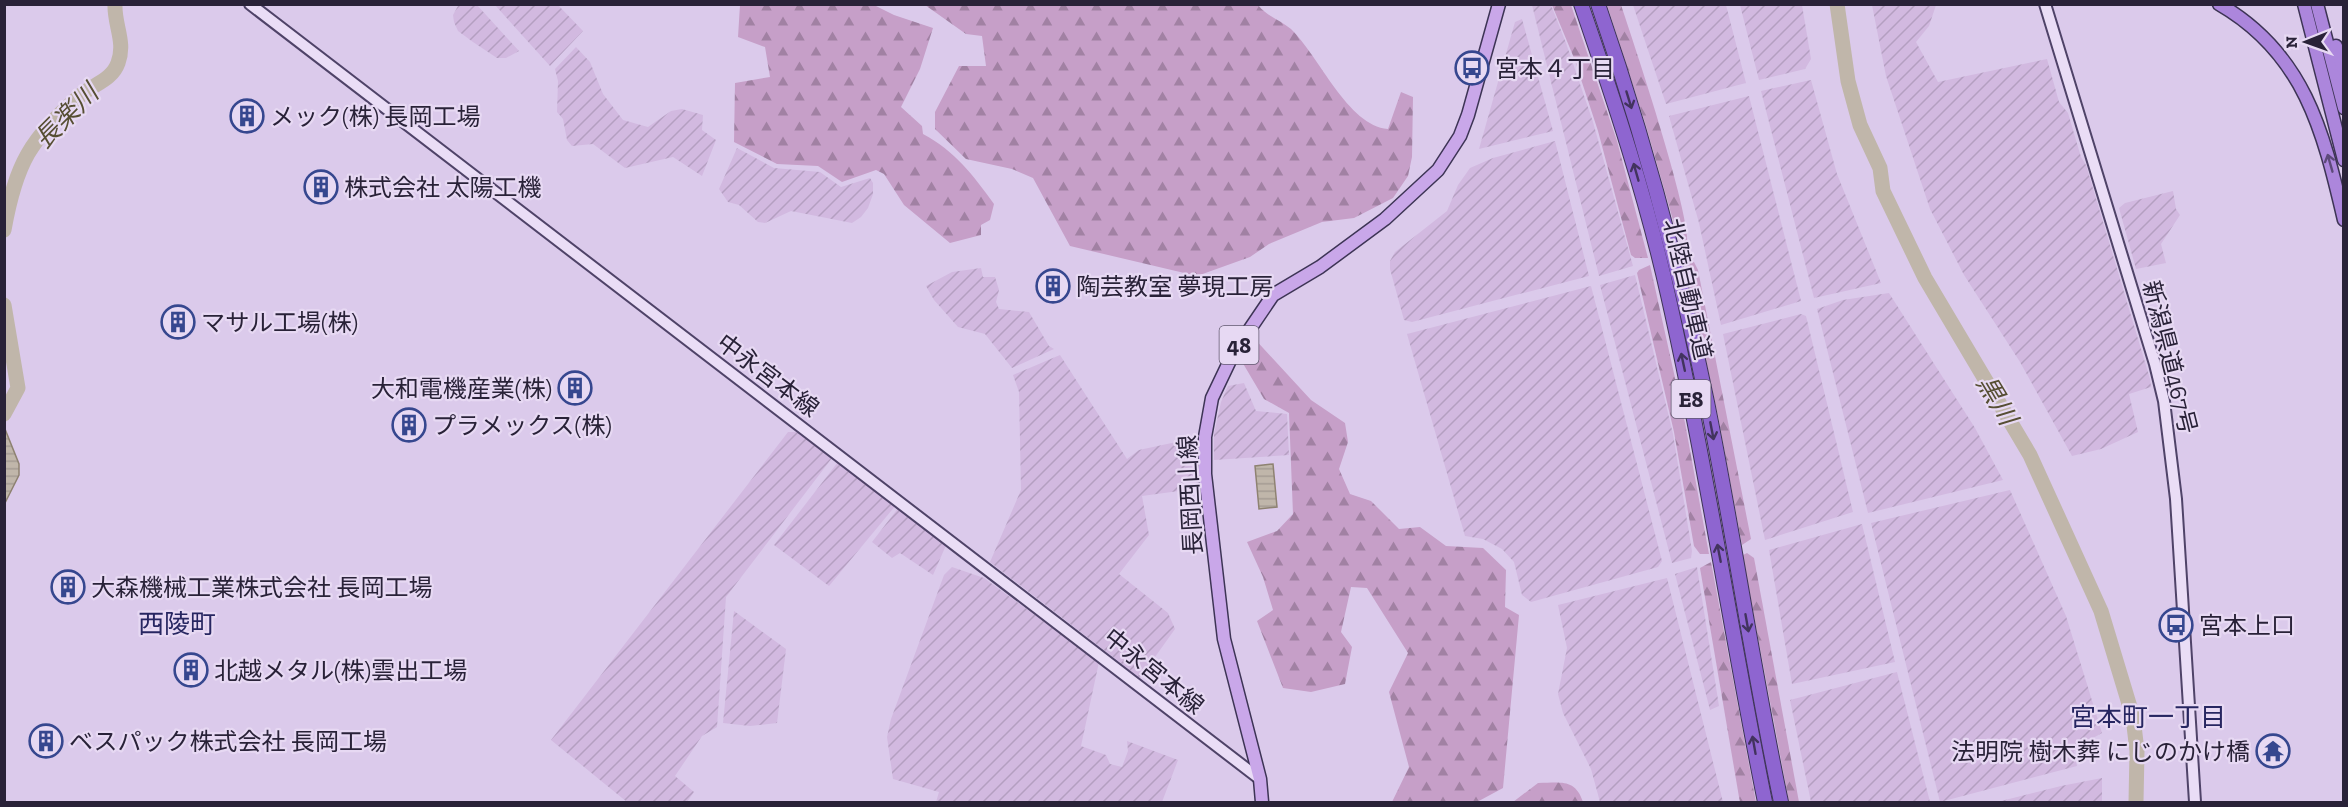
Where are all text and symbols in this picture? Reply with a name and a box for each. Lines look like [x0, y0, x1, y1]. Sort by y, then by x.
north arrow [2276, 12, 2336, 72]
text: N [2282, 36, 2301, 49]
bus stop icon: 宮本４丁目 [1454, 50, 1490, 86]
place label: 宮本４丁目 [1495, 54, 1615, 83]
water label: 長楽川 [27, 75, 107, 155]
one-way arrow [1625, 90, 1636, 109]
building icon: メック(株) 長岡工場 [229, 98, 265, 134]
place label: メック(株) 長岡工場 [270, 102, 481, 131]
one-way arrow [2324, 154, 2335, 173]
one-way arrow [1630, 163, 1641, 182]
building icon: 株式会社 太陽工機 [303, 169, 339, 205]
place label: 株式会社 太陽工機 [344, 173, 541, 202]
street label: 北陸自動車道 [1658, 216, 1718, 362]
building icon: 陶芸教室 夢現工房 [1035, 268, 1071, 304]
place label: 陶芸教室 夢現工房 [1076, 272, 1273, 301]
street label: 新潟県道467号 [2137, 277, 2203, 437]
building icon: マサル工場(株) [160, 304, 196, 340]
place label: マサル工場(株) [201, 308, 358, 337]
road number: 48 [1220, 326, 1258, 364]
street label: 中永宮本線 [711, 327, 825, 423]
one-way arrow [1676, 352, 1688, 371]
water label: 黒川 [1970, 369, 2026, 433]
building icon: 大和電機産業(株) [557, 370, 593, 406]
place label: 大和電機産業(株) [371, 374, 552, 403]
road number: E8 [1672, 380, 1710, 418]
building icon: プラメックス(株) [391, 407, 427, 443]
place label: プラメックス(株) [432, 411, 612, 440]
one-way arrow [1707, 421, 1718, 441]
street label: 長岡西山線 [1172, 434, 1208, 556]
one-way arrow [1713, 544, 1725, 563]
building icon: 大森機械工業株式会社 長岡工場 [50, 569, 86, 605]
place label: 大森機械工業株式会社 長岡工場 [91, 573, 432, 602]
bus stop icon: 宮本上口 [2158, 607, 2194, 643]
district label: 西陵町 [138, 608, 216, 640]
place label: 宮本上口 [2199, 611, 2295, 640]
one-way arrow [1742, 613, 1753, 633]
street label: 中永宮本線 [1098, 622, 1210, 720]
building icon: 北越メタル(株)雲出工場 [173, 652, 209, 688]
place label: 北越メタル(株)雲出工場 [214, 656, 467, 685]
district label: 宮本町一丁目 [2070, 701, 2226, 733]
building icon: ベスパック株式会社 長岡工場 [28, 723, 64, 759]
place label: ベスパック株式会社 長岡工場 [69, 727, 387, 756]
temple icon: 法明院 樹木葬 にじのかけ橋 [2255, 733, 2291, 769]
one-way arrow [1748, 736, 1759, 755]
place label: 法明院 樹木葬 にじのかけ橋 [1951, 737, 2250, 766]

